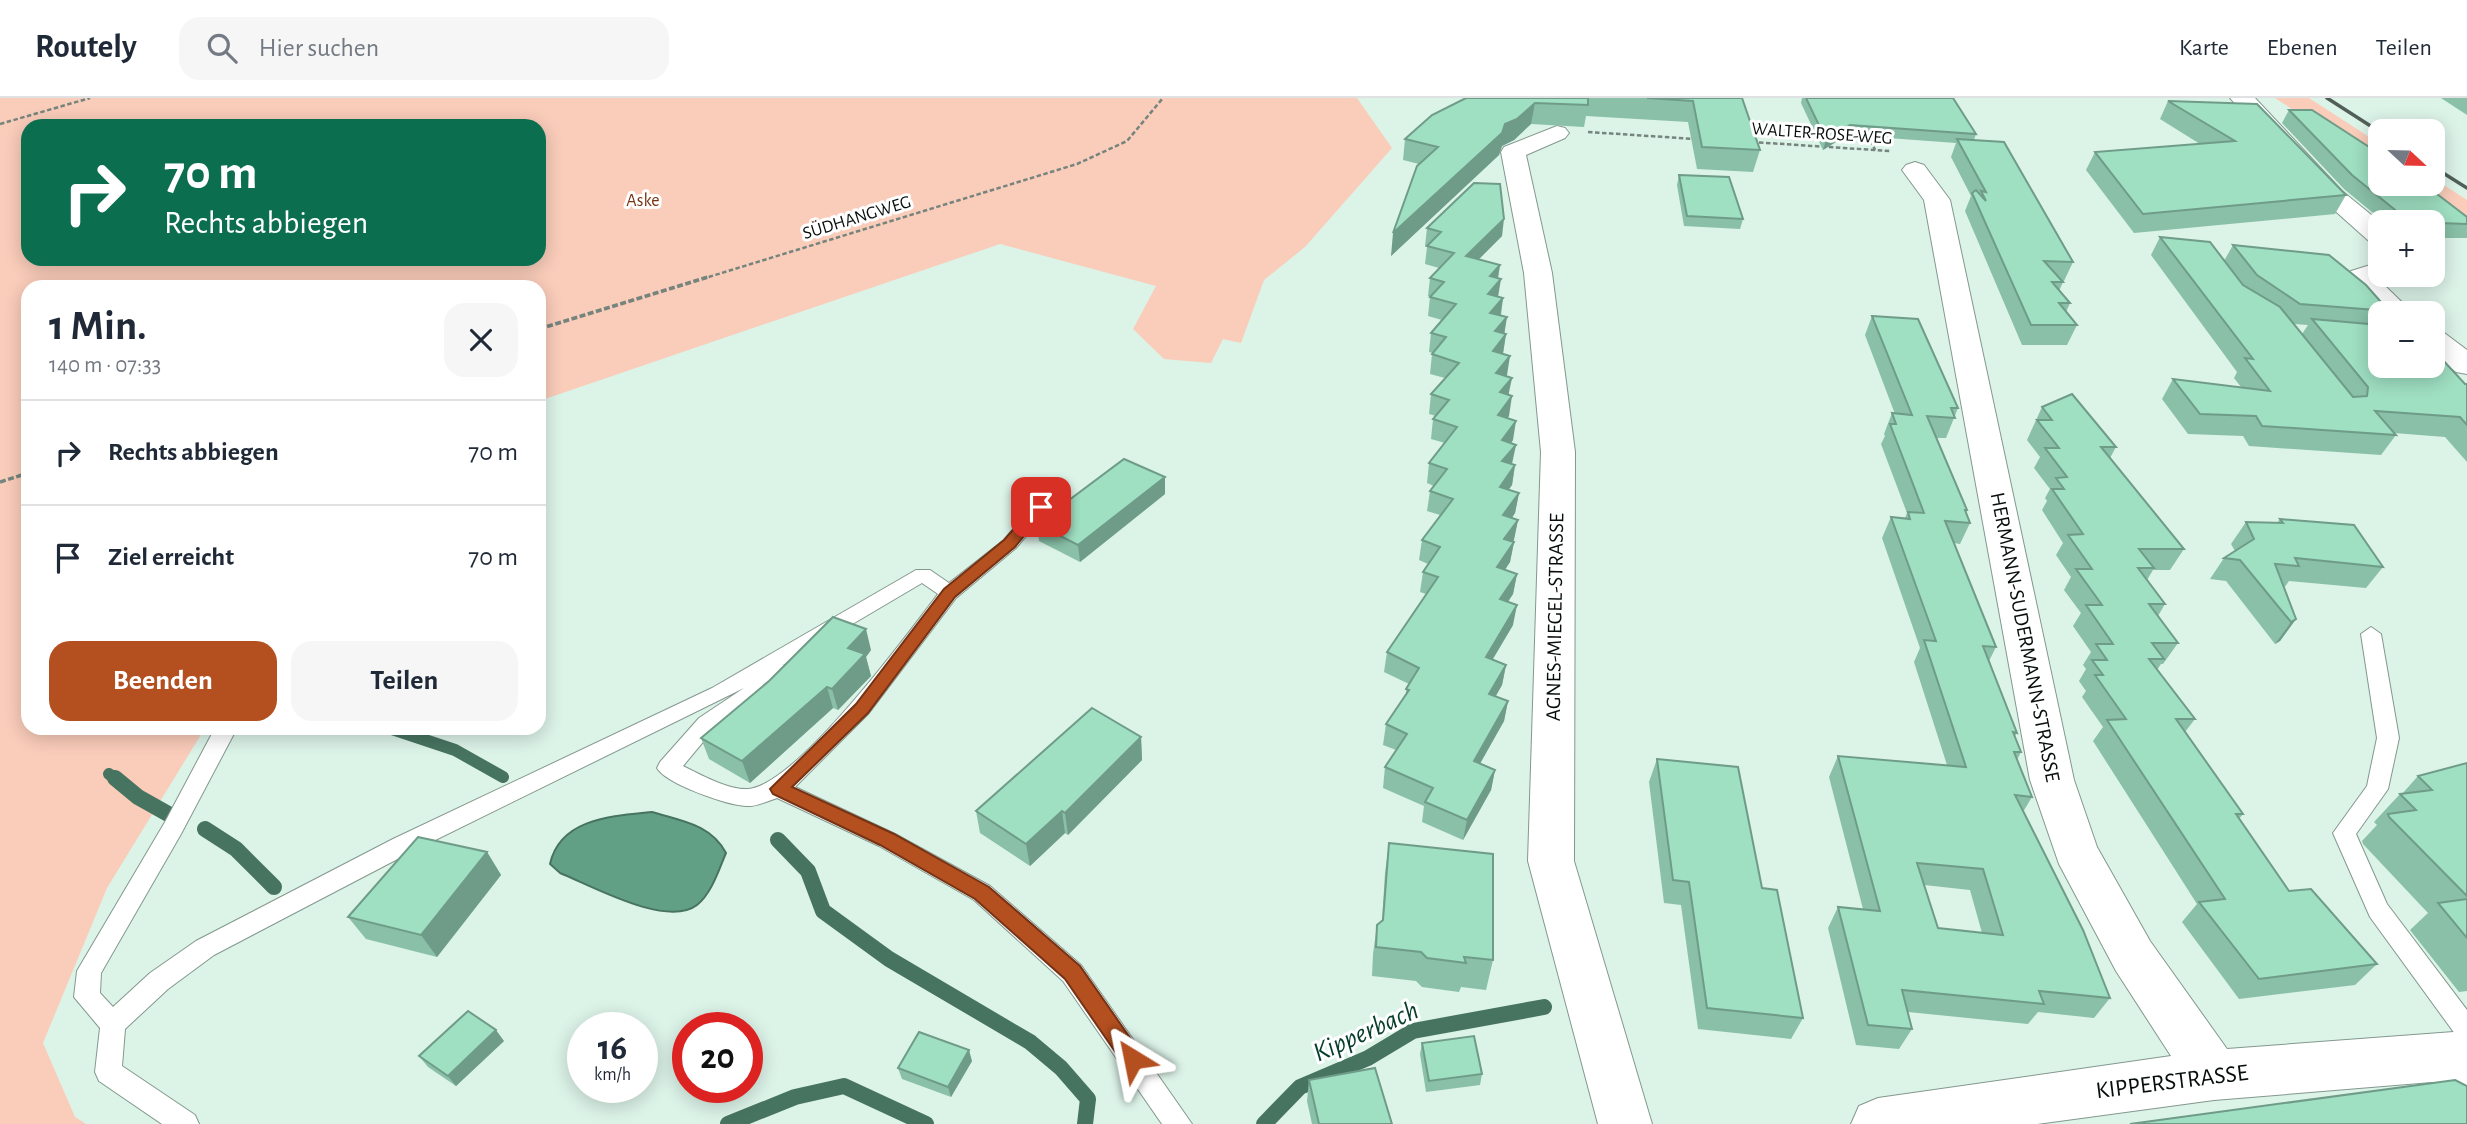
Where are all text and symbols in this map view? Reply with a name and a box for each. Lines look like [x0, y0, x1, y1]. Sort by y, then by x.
search box [179, 17, 669, 80]
icon: search [203, 29, 241, 67]
text: Routely [35, 31, 137, 64]
text: Hier suchen [259, 35, 379, 61]
text: Karte [2179, 36, 2229, 60]
text: Ebenen [2267, 36, 2338, 60]
text: Teilen [2376, 36, 2432, 60]
north arrow [2368, 119, 2445, 196]
map controls [2368, 119, 2445, 378]
street label: WALTER-ROSE-WEG [1751, 120, 1893, 148]
icon: right [49, 147, 140, 238]
text: 70 m [164, 149, 258, 198]
street label: SÜDHANGWEG [800, 191, 913, 243]
park label: Aske [626, 192, 660, 210]
text: Rechts abbiegen [164, 207, 368, 239]
button: + [2368, 210, 2445, 287]
button: − [2368, 301, 2445, 378]
button: close [444, 303, 518, 377]
text: 1 Min. [49, 305, 147, 347]
text: 140 m · 07:33 [49, 354, 161, 377]
icon: right [49, 434, 87, 472]
text: Rechts abbiegen [108, 439, 279, 465]
text: 70 m [468, 439, 518, 465]
pin [1011, 477, 1071, 537]
icon: arrive [1022, 488, 1060, 526]
street label: HERMANN-SUDERMANN-STRASSE [1987, 490, 2063, 784]
street label: AGNES-MIEGEL-STRASSE [1543, 513, 1567, 721]
icon: arrive [49, 539, 87, 577]
text: Ziel erreicht [108, 544, 234, 570]
text: 70 m [468, 544, 518, 570]
button: Beenden [49, 641, 277, 721]
button: Teilen [291, 641, 518, 721]
water label: Kipperbach [1309, 996, 1423, 1068]
speed limit sign: 20 [672, 1012, 763, 1103]
position arrow [1096, 1022, 1170, 1096]
text: 16 [598, 1031, 627, 1066]
street label: KIPPERSTRASSE [2094, 1061, 2250, 1103]
text: km/h [594, 1066, 631, 1084]

